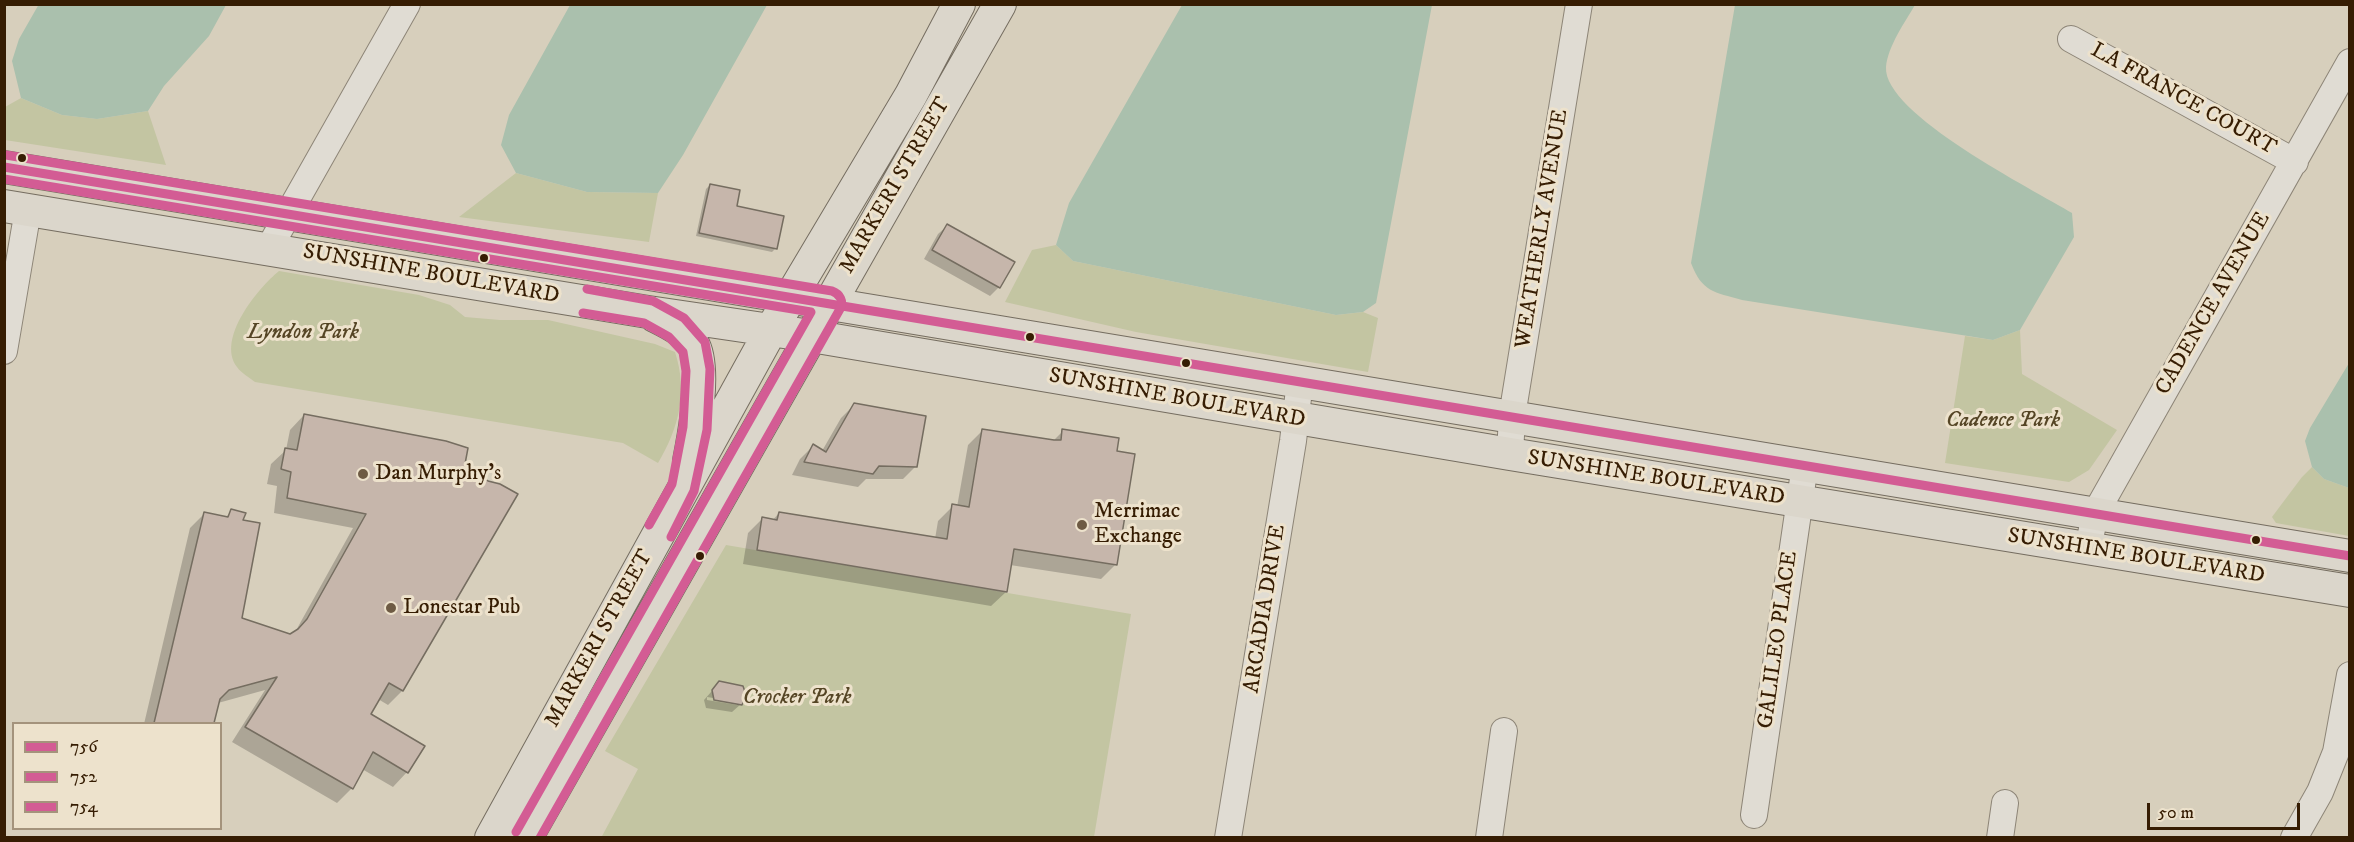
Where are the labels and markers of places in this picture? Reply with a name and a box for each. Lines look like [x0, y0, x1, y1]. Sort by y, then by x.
unlabelled marker [16, 152, 28, 164]
unlabelled marker [478, 252, 490, 264]
unlabelled marker [1024, 331, 1036, 343]
unlabelled marker [1180, 357, 1192, 369]
place label: Dan Murphy's [375, 461, 501, 487]
marker: Dan Murphy's [356, 467, 370, 481]
place label: Merrimac Exchange [1094, 499, 1182, 550]
marker: Merrimac Exchange [1075, 518, 1089, 532]
unlabelled marker [2250, 534, 2262, 546]
unlabelled marker [694, 550, 706, 562]
place label: Lonestar Pub [403, 595, 520, 621]
marker: Lonestar Pub [384, 601, 398, 615]

